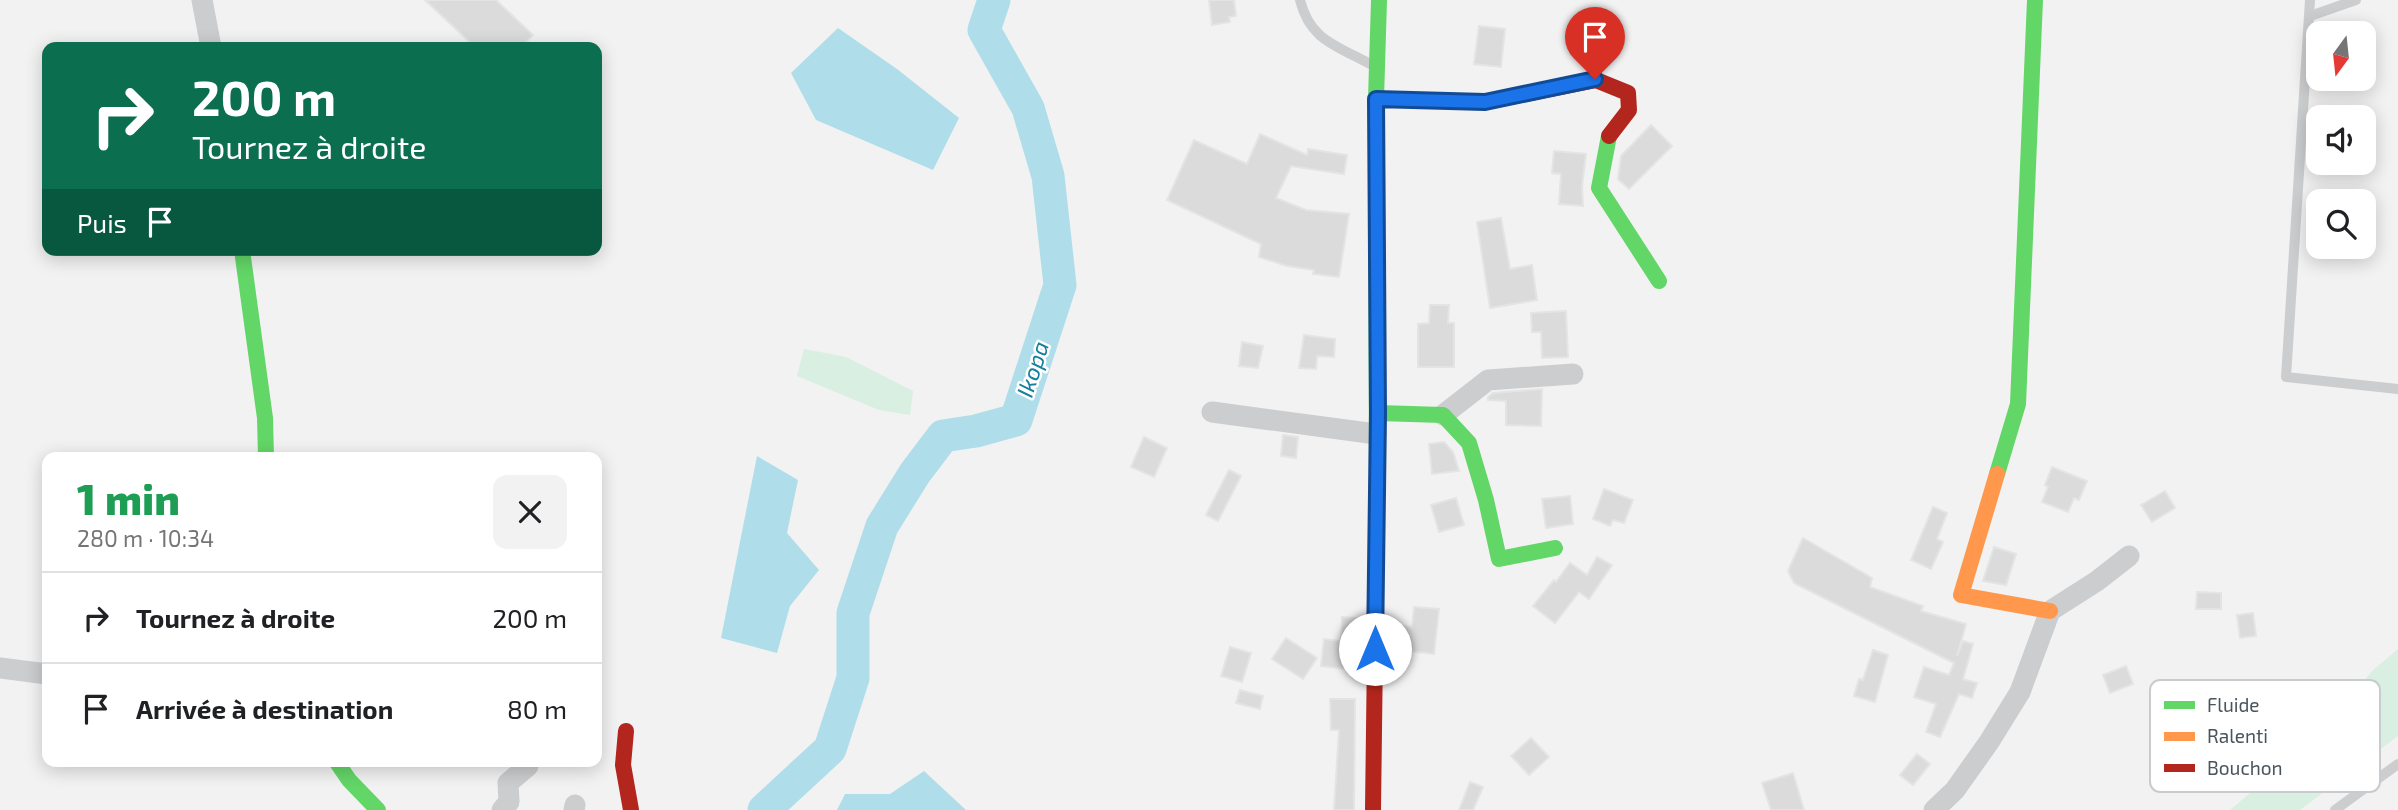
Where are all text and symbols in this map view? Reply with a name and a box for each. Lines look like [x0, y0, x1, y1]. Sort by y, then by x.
pin [1565, 7, 1625, 79]
icon: arrive [1576, 18, 1614, 56]
north arrow [2306, 21, 2376, 91]
map controls [2306, 21, 2376, 259]
text: 200 m [192, 67, 336, 126]
icon: right [77, 70, 168, 161]
button: sound [2306, 105, 2376, 175]
text: Tournez à droite [192, 127, 426, 165]
button: search [2306, 189, 2376, 259]
icon: arrive [141, 203, 179, 241]
text: Puis [77, 207, 127, 238]
water label: Ikopa [1010, 337, 1054, 401]
text: 1 min [77, 473, 180, 523]
button: close [493, 475, 567, 549]
text: 280 m · 10:34 [77, 524, 214, 552]
icon: right [77, 599, 115, 637]
text: Tournez à droite [136, 602, 335, 633]
text: 200 m [492, 602, 567, 633]
position arrow [1338, 612, 1412, 686]
legend [2150, 680, 2380, 792]
icon: arrive [77, 690, 115, 728]
text: Arrivée à destination [136, 693, 393, 724]
text: 80 m [507, 693, 567, 724]
text: Fluide [2207, 693, 2260, 716]
text: Ralenti [2207, 724, 2268, 747]
text: Bouchon [2207, 756, 2283, 779]

